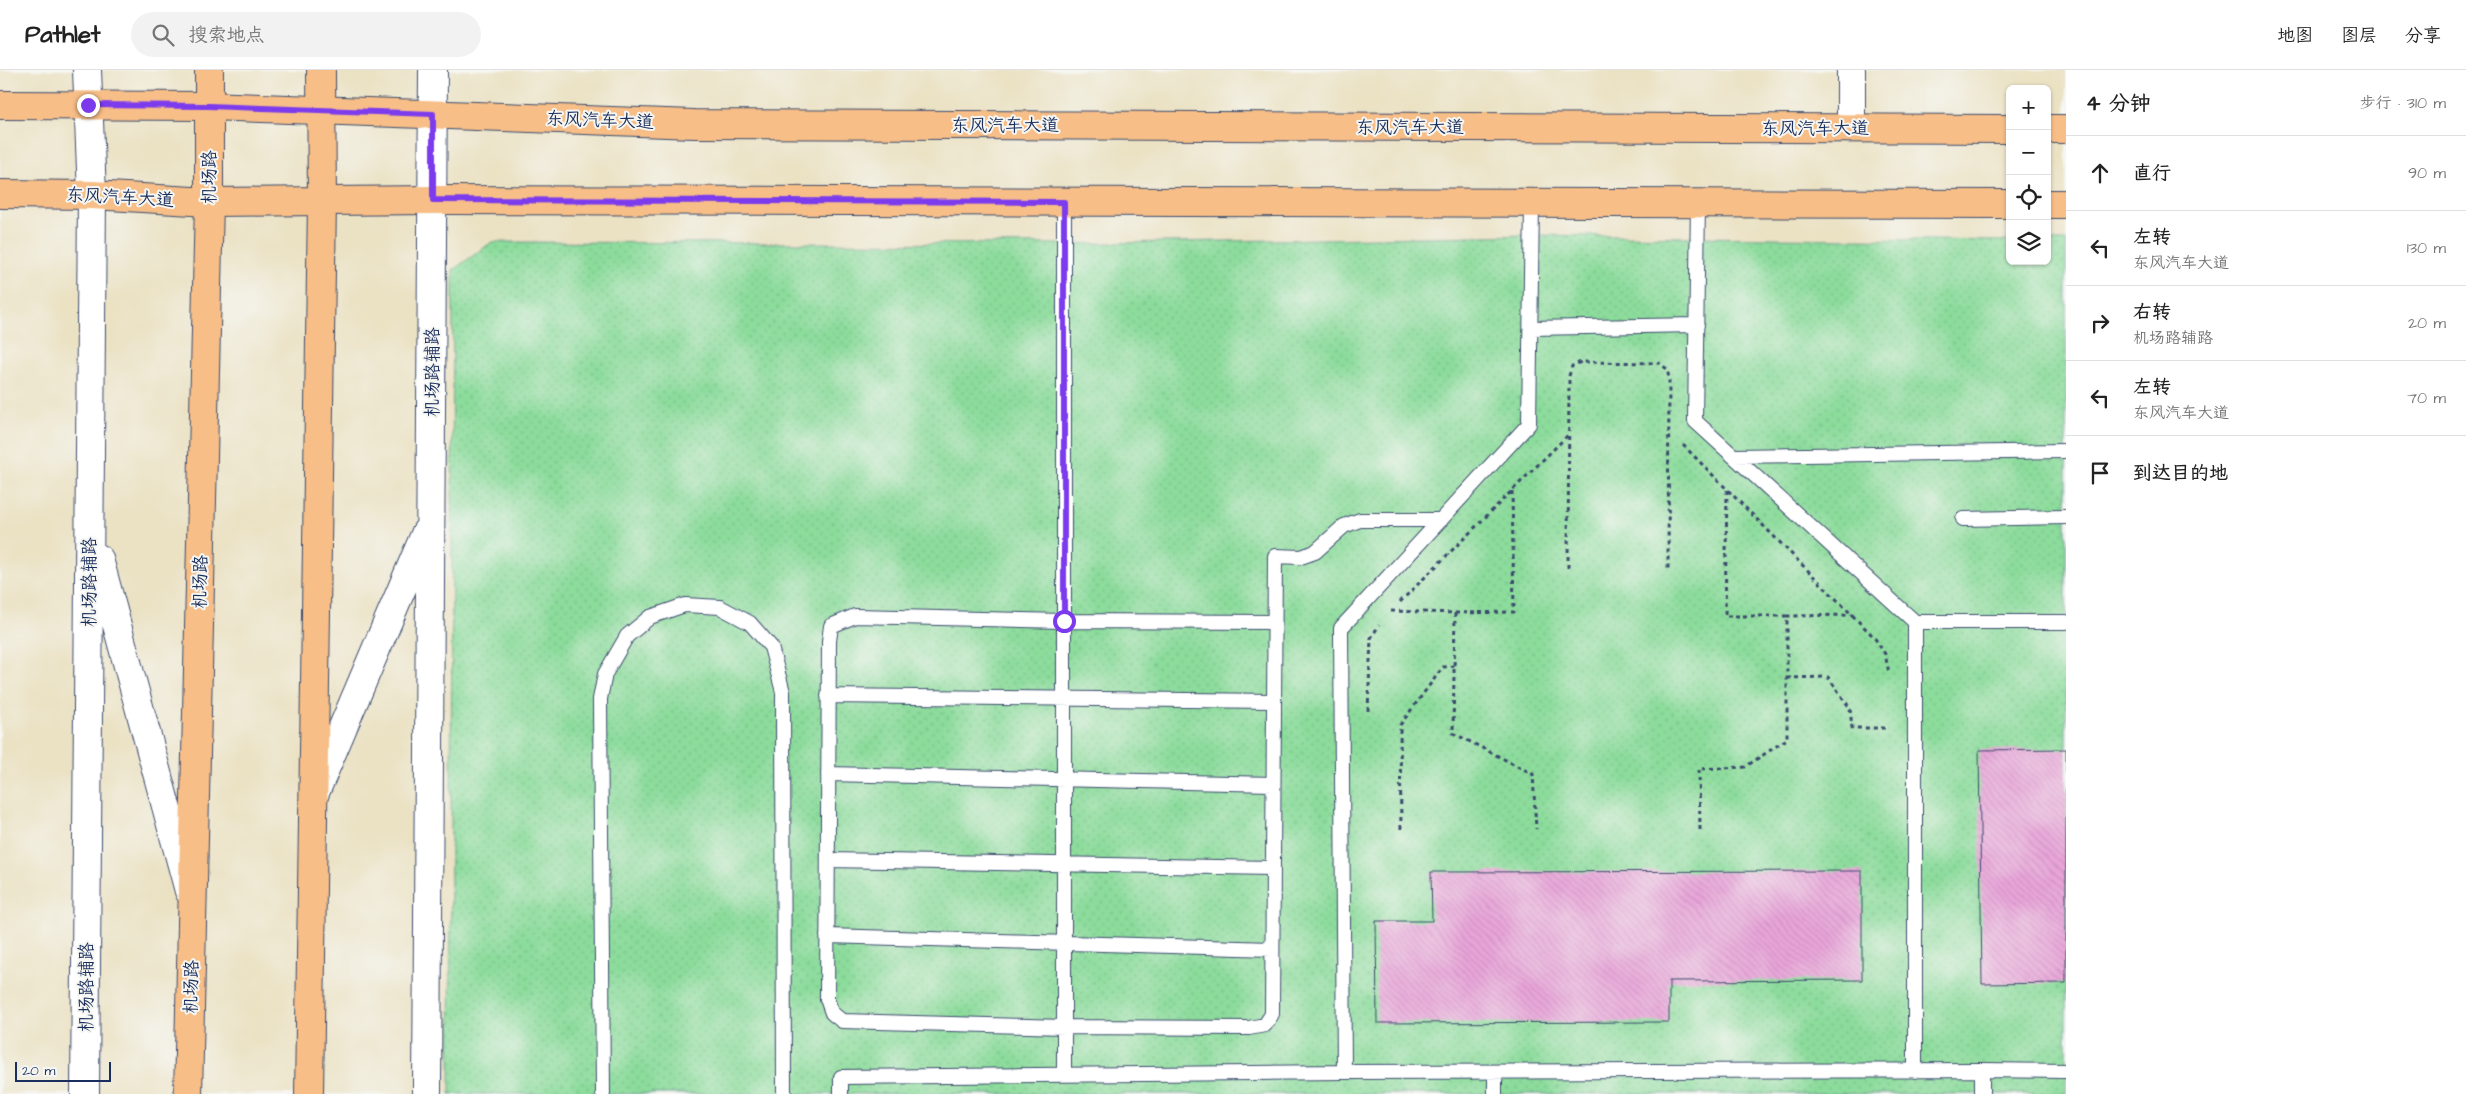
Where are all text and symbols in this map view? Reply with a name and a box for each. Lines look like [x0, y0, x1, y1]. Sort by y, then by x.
search box [131, 12, 481, 57]
text: Pathlet [25, 18, 101, 52]
icon: search [149, 21, 177, 49]
text: 搜索地点 [189, 22, 265, 49]
text: 地图 [2277, 23, 2313, 48]
text: 图层 [2341, 23, 2377, 48]
text: 分享 [2405, 23, 2441, 48]
map controls [2006, 85, 2051, 265]
button: + [2006, 85, 2051, 130]
text: 4 分钟 [2086, 89, 2151, 118]
text: 步行 · 310 m [2360, 92, 2446, 114]
route end [77, 94, 100, 117]
street label: 东风汽车大道 [546, 106, 654, 135]
street label: 东风汽车大道 [951, 113, 1059, 138]
street label: 东风汽车大道 [1356, 115, 1464, 140]
street label: 东风汽车大道 [1761, 116, 1869, 141]
button: − [2006, 130, 2051, 175]
street label: 机场路 [197, 150, 222, 204]
icon: ahead [2086, 159, 2114, 187]
text: 直行 [2133, 160, 2171, 187]
text: 90 m [2408, 162, 2446, 184]
button: locate [2006, 175, 2051, 220]
street label: 东风汽车大道 [65, 182, 175, 213]
button: layers [2006, 220, 2051, 265]
text: 左转 [2133, 224, 2171, 251]
icon: left [2086, 234, 2114, 262]
text: 130 m [2407, 237, 2446, 259]
text: 东风汽车大道 [2133, 252, 2229, 274]
text: 右转 [2133, 299, 2171, 326]
icon: right [2086, 309, 2114, 337]
text: 20 m [2408, 312, 2446, 334]
street label: 机场路辅路 [420, 327, 445, 417]
text: 机场路辅路 [2133, 327, 2213, 349]
text: 左转 [2133, 374, 2171, 401]
icon: left [2086, 384, 2114, 412]
text: 70 m [2407, 387, 2446, 409]
text: 东风汽车大道 [2133, 402, 2229, 424]
icon: arrive [2086, 459, 2114, 487]
text: 到达目的地 [2133, 460, 2228, 487]
street label: 机场路辅路 [77, 537, 102, 627]
street label: 机场路 [188, 555, 213, 609]
route start [1053, 610, 1076, 633]
street label: 机场路辅路 [74, 942, 99, 1032]
street label: 机场路 [179, 960, 204, 1014]
scale bar [15, 1059, 111, 1082]
text: 20 m [22, 1061, 55, 1081]

